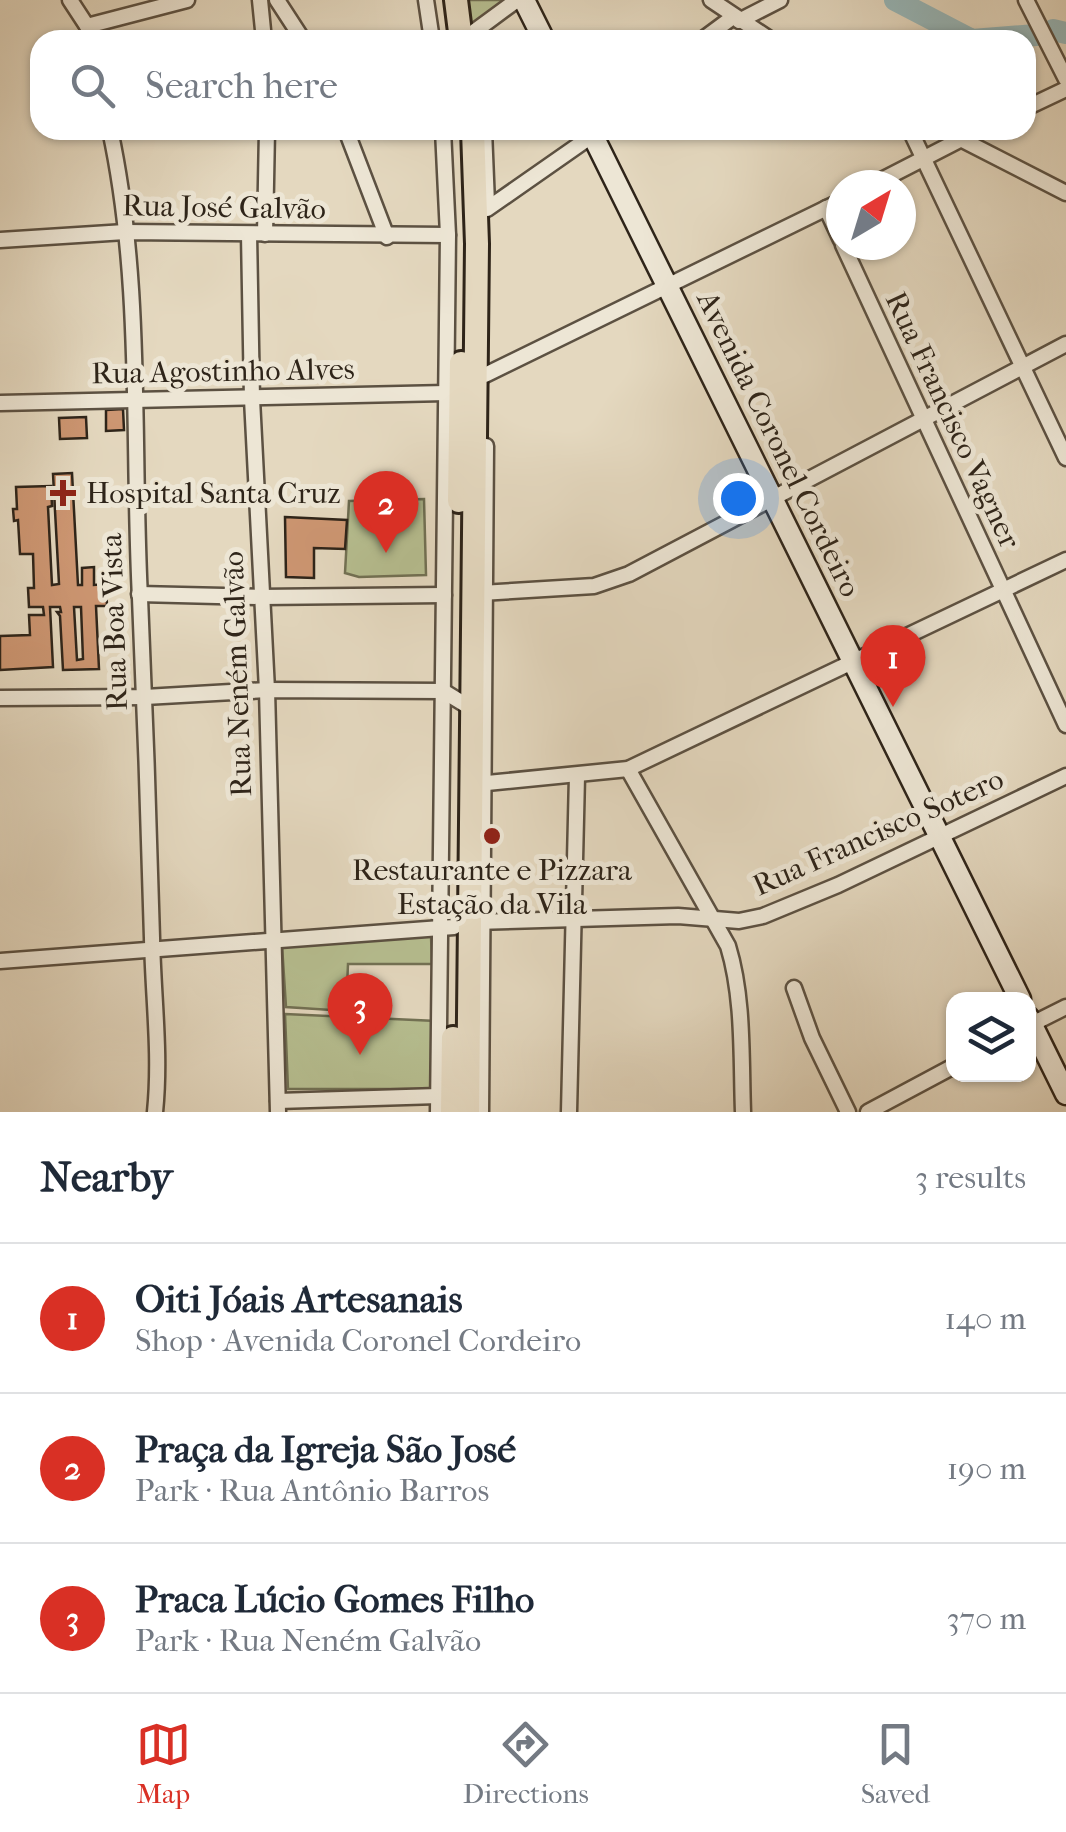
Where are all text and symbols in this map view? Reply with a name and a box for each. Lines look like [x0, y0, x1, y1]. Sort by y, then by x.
search box [30, 30, 1036, 140]
icon: search [65, 58, 120, 113]
text: Search here [145, 63, 338, 108]
north arrow [826, 170, 916, 260]
street label: Rua José Galvão [122, 188, 326, 227]
street label: Avenida Coronel Cordeiro [689, 285, 868, 603]
street label: Rua Francisco Vagner [878, 286, 1027, 554]
street label: Rua Agostinho Alves [91, 352, 355, 391]
pin: 2 [354, 470, 418, 553]
your location [713, 473, 764, 524]
place label: Hospital Santa Cruz [86, 476, 341, 511]
marker: Hospital Santa Cruz [50, 480, 76, 506]
street label: Rua Boa Vista [94, 532, 135, 711]
street label: Rua Neném Galvão [216, 550, 259, 797]
pin: 1 [860, 624, 926, 707]
street label: Rua Francisco Sotero [748, 761, 1009, 903]
marker: Restaurante e Pizzara Estação da Vila [481, 825, 503, 847]
place label: Restaurante e Pizzara Estação da Vila [352, 853, 633, 922]
pin: 3 [328, 972, 392, 1055]
map controls [946, 992, 1036, 1082]
button: layers [946, 992, 1036, 1082]
text: Nearby [40, 1153, 172, 1202]
text: 3 results [915, 1159, 1026, 1196]
text: Oiti Jóais Artesanais [135, 1277, 463, 1322]
text: 1 [67, 1300, 78, 1337]
text: 140 m [945, 1300, 1026, 1337]
text: Shop · Avenida Coronel Cordeiro [135, 1322, 581, 1359]
text: Praça da Igreja São José [135, 1427, 516, 1472]
text: 2 [64, 1450, 81, 1487]
text: 190 m [947, 1450, 1026, 1487]
text: Park · Rua Antônio Barros [135, 1472, 489, 1509]
text: Praca Lúcio Gomes Filho [135, 1577, 534, 1622]
text: 3 [66, 1600, 79, 1637]
text: 370 m [946, 1600, 1026, 1637]
text: Park · Rua Neném Galvão [135, 1622, 481, 1659]
tab: Map [136, 1717, 191, 1810]
tab: Directions [463, 1717, 589, 1810]
tab: Saved [861, 1717, 930, 1810]

